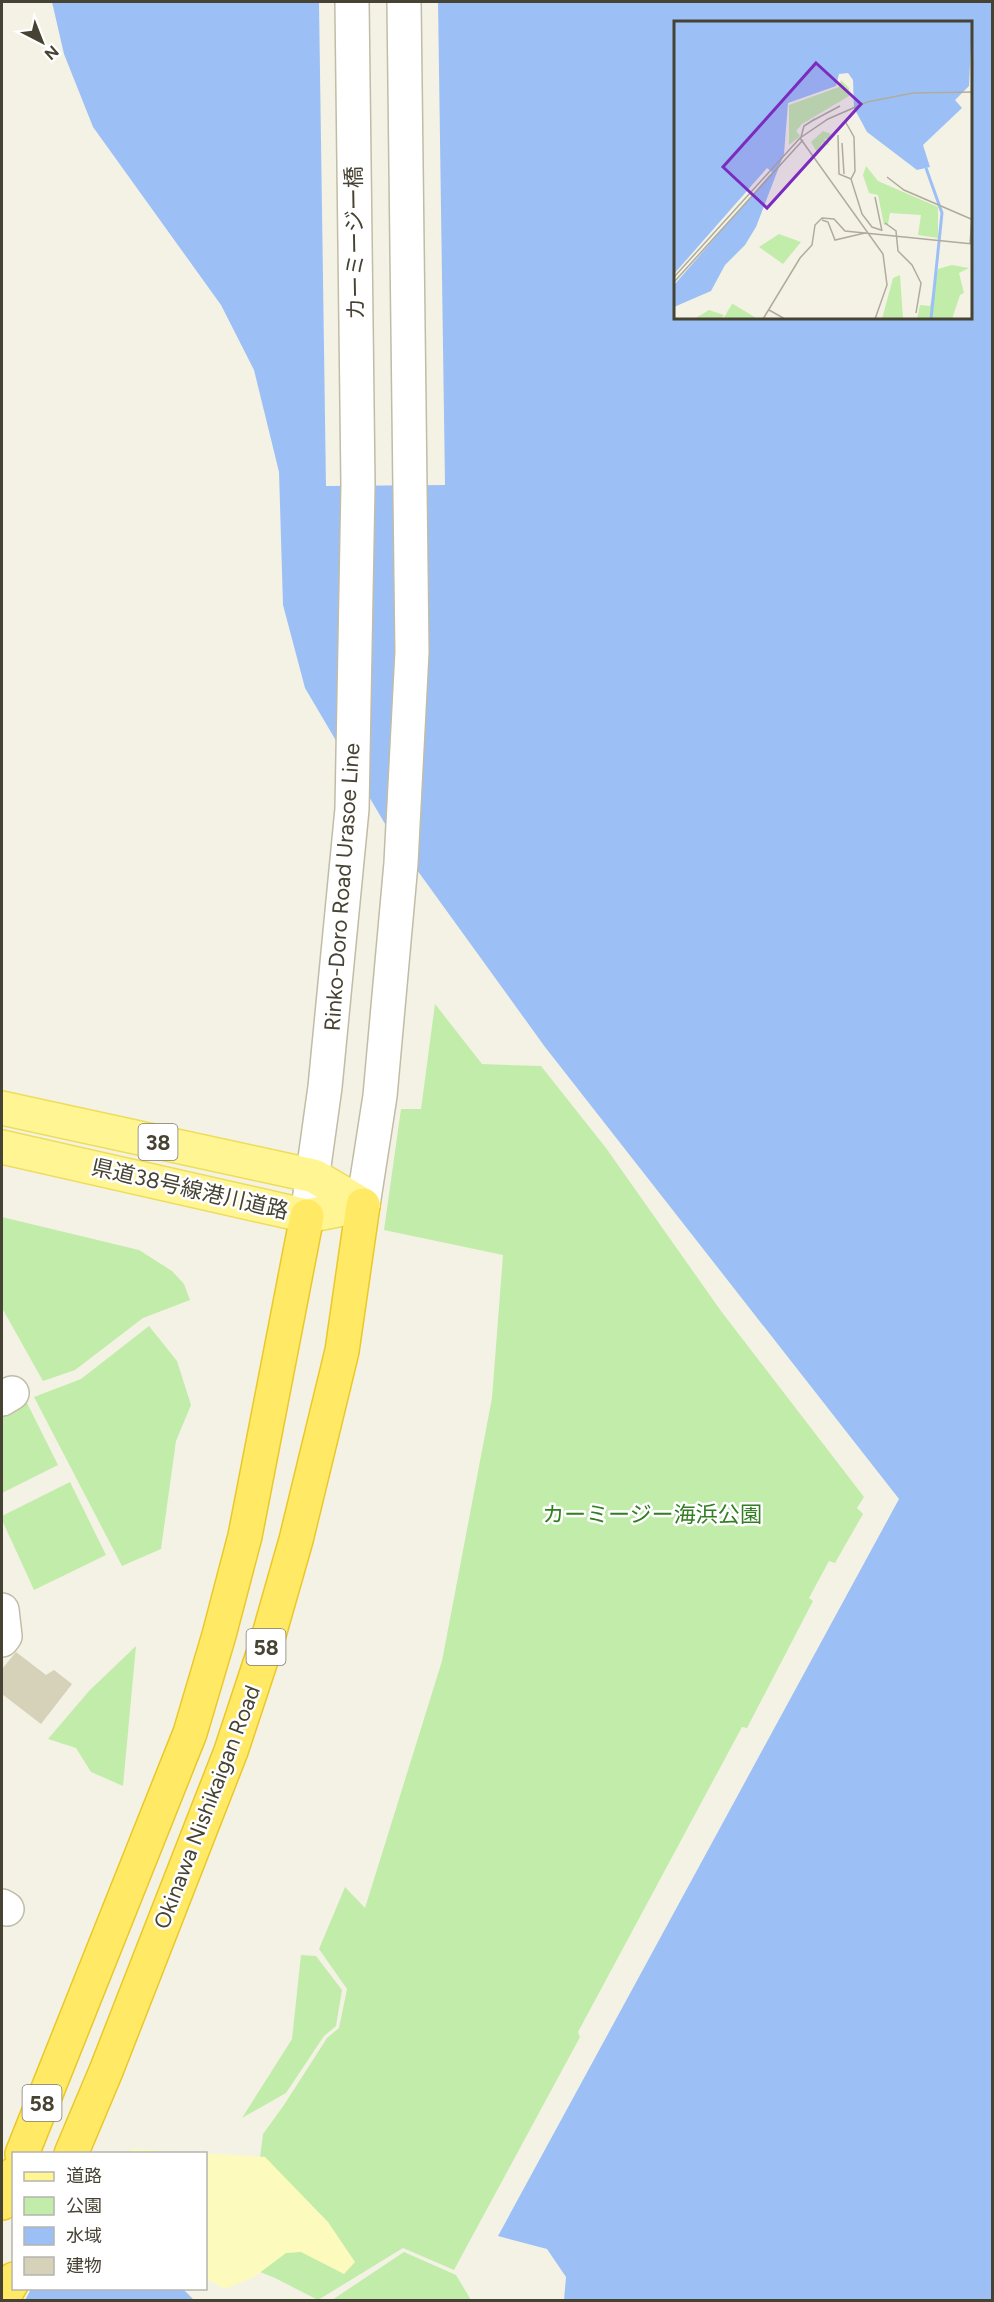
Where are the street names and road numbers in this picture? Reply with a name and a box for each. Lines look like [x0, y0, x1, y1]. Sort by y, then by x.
street label: カーミージー橋 [340, 166, 370, 320]
street label: Rinko-Doro Road Urasoe Line [318, 742, 366, 1032]
road number: 38 [138, 1124, 178, 1160]
street label: 県道38号線港川道路 [89, 1153, 291, 1225]
road number: 58 [246, 1629, 286, 1665]
street label: Okinawa Nishikaigan Road [148, 1681, 266, 1933]
road number: 58 [22, 2085, 62, 2121]

